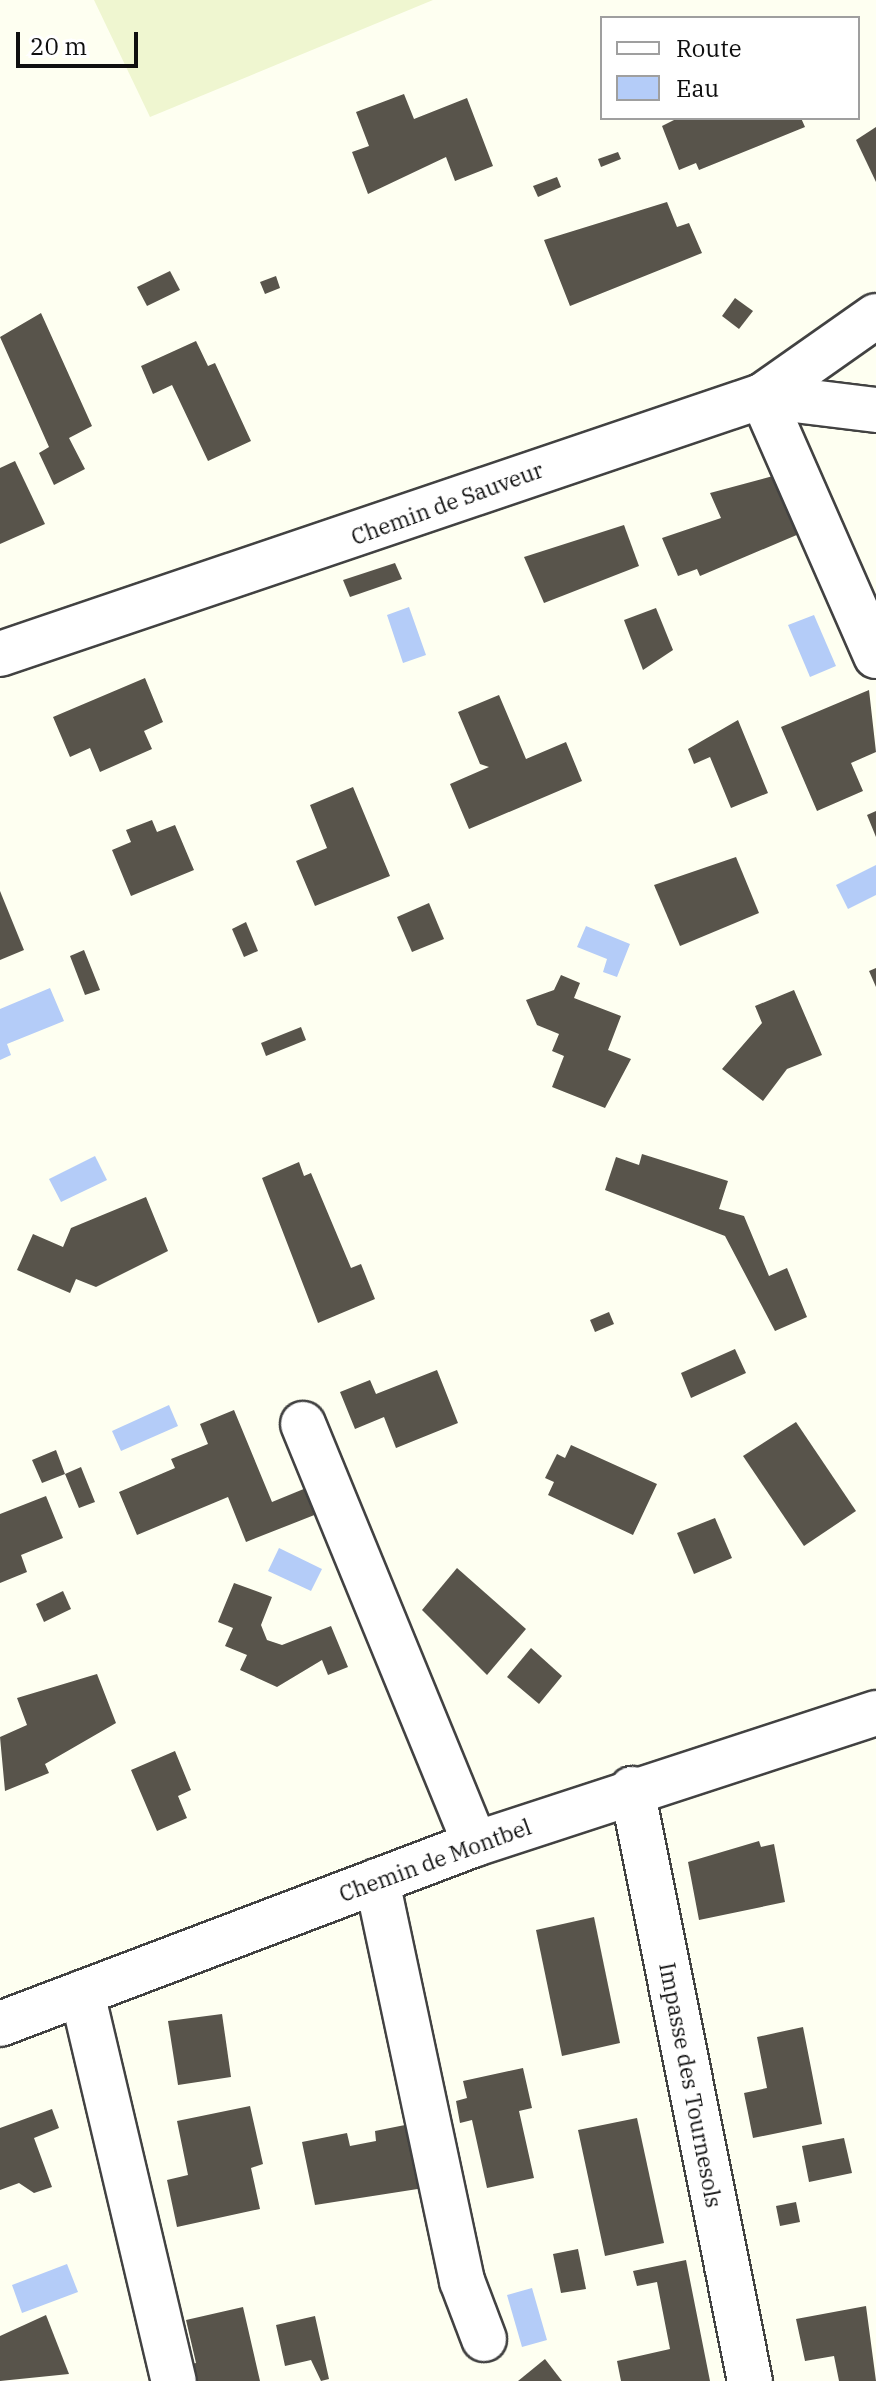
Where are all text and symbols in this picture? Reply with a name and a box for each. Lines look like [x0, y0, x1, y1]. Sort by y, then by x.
scale bar [20, 16, 142, 66]
legend [600, 16, 860, 120]
text: 20 m [30, 30, 87, 62]
text: Route [676, 32, 742, 64]
text: Eau [676, 72, 719, 104]
street label: Chemin de Sauveur [347, 456, 547, 550]
street label: Chemin de Montbel [335, 1813, 535, 1907]
street label: Impasse des Tournesols [654, 1960, 728, 2210]

